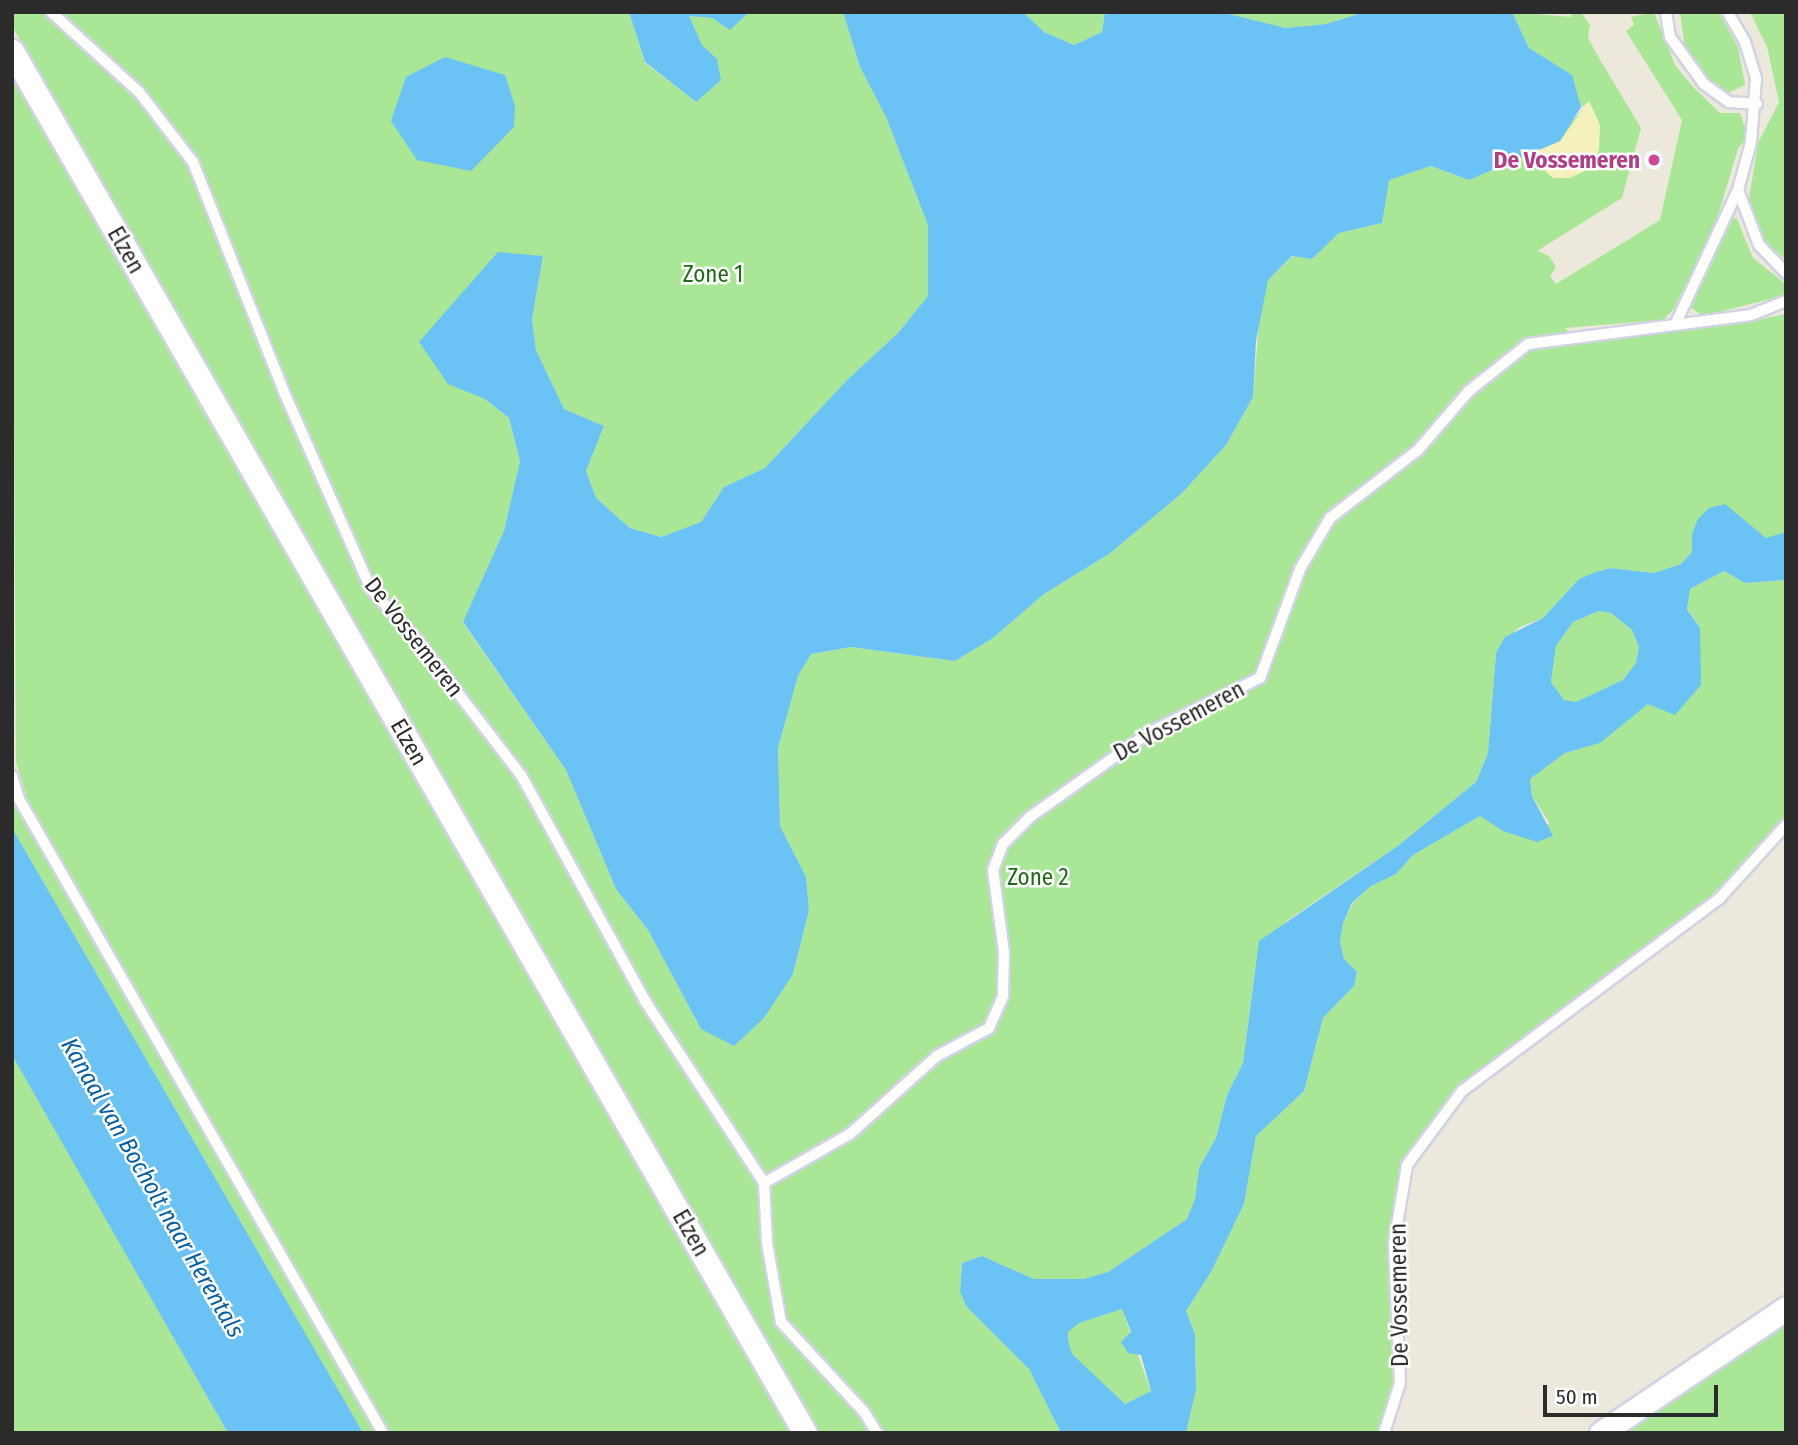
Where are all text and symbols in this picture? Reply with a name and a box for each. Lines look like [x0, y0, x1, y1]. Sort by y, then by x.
place label: De Vossemeren [1494, 146, 1640, 174]
marker: De Vossemeren [1646, 152, 1662, 168]
street label: Elzen [102, 222, 150, 278]
park label: Zone 1 [683, 260, 743, 288]
street label: De Vossemeren [359, 572, 469, 702]
street label: De Vossemeren [1109, 675, 1249, 767]
street label: Elzen [385, 714, 433, 770]
park label: Zone 2 [1007, 863, 1069, 891]
water label: Kanaal van Bocholt naar Herentals [54, 1033, 250, 1343]
street label: Elzen [667, 1205, 715, 1261]
street label: De Vossemeren [1384, 1223, 1414, 1367]
scale bar [1546, 1372, 1721, 1416]
text: 50 m [1556, 1384, 1598, 1410]

